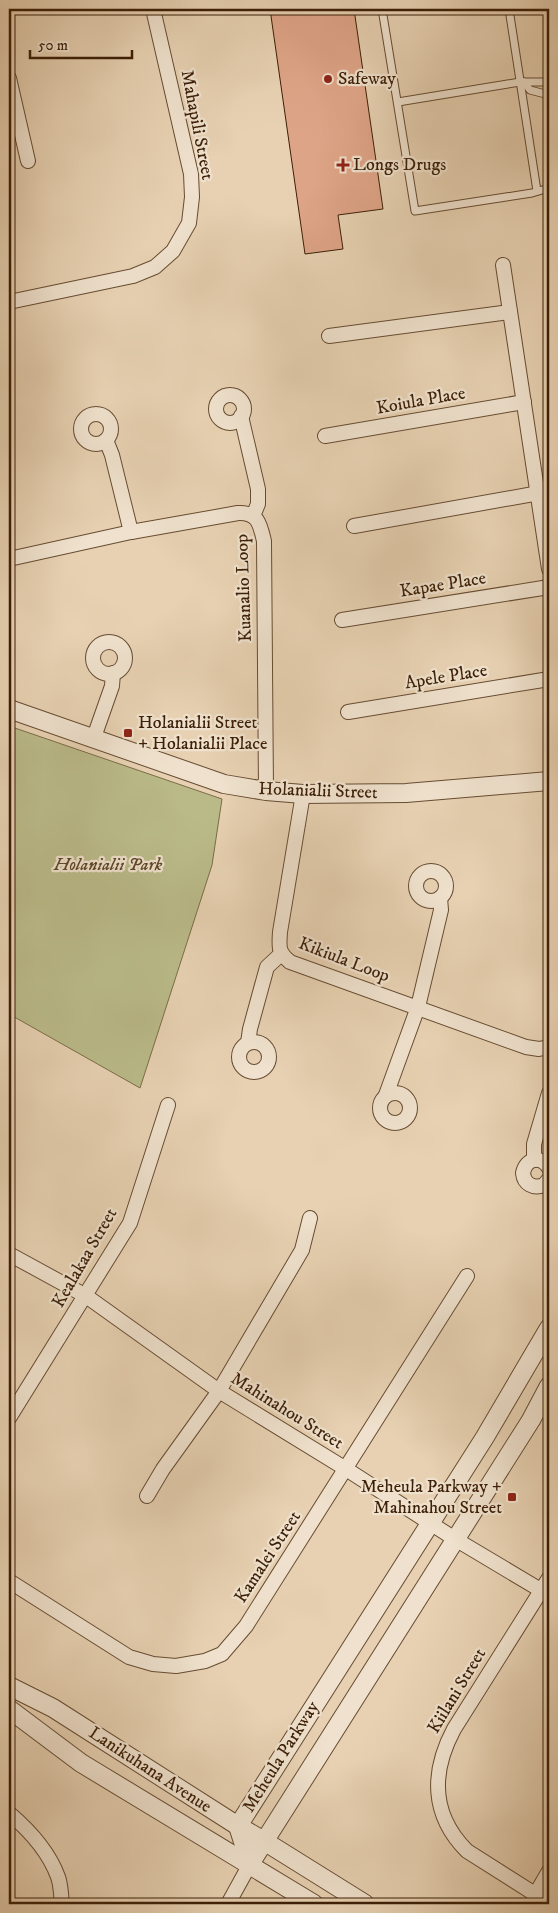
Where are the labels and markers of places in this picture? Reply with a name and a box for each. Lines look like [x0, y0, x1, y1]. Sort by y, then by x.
place label: Safeway [338, 68, 396, 90]
marker: Safeway [322, 73, 334, 85]
place label: Longs Drugs [353, 154, 446, 176]
marker: Longs Drugs [337, 159, 349, 171]
place label: Holanialii Street + Holanialii Place [138, 712, 268, 755]
marker: Holanialii Street + Holanialii Place [122, 727, 134, 739]
place label: Meheula Parkway + Mahinahou Street [361, 1476, 502, 1519]
marker: Meheula Parkway + Mahinahou Street [506, 1491, 518, 1503]

